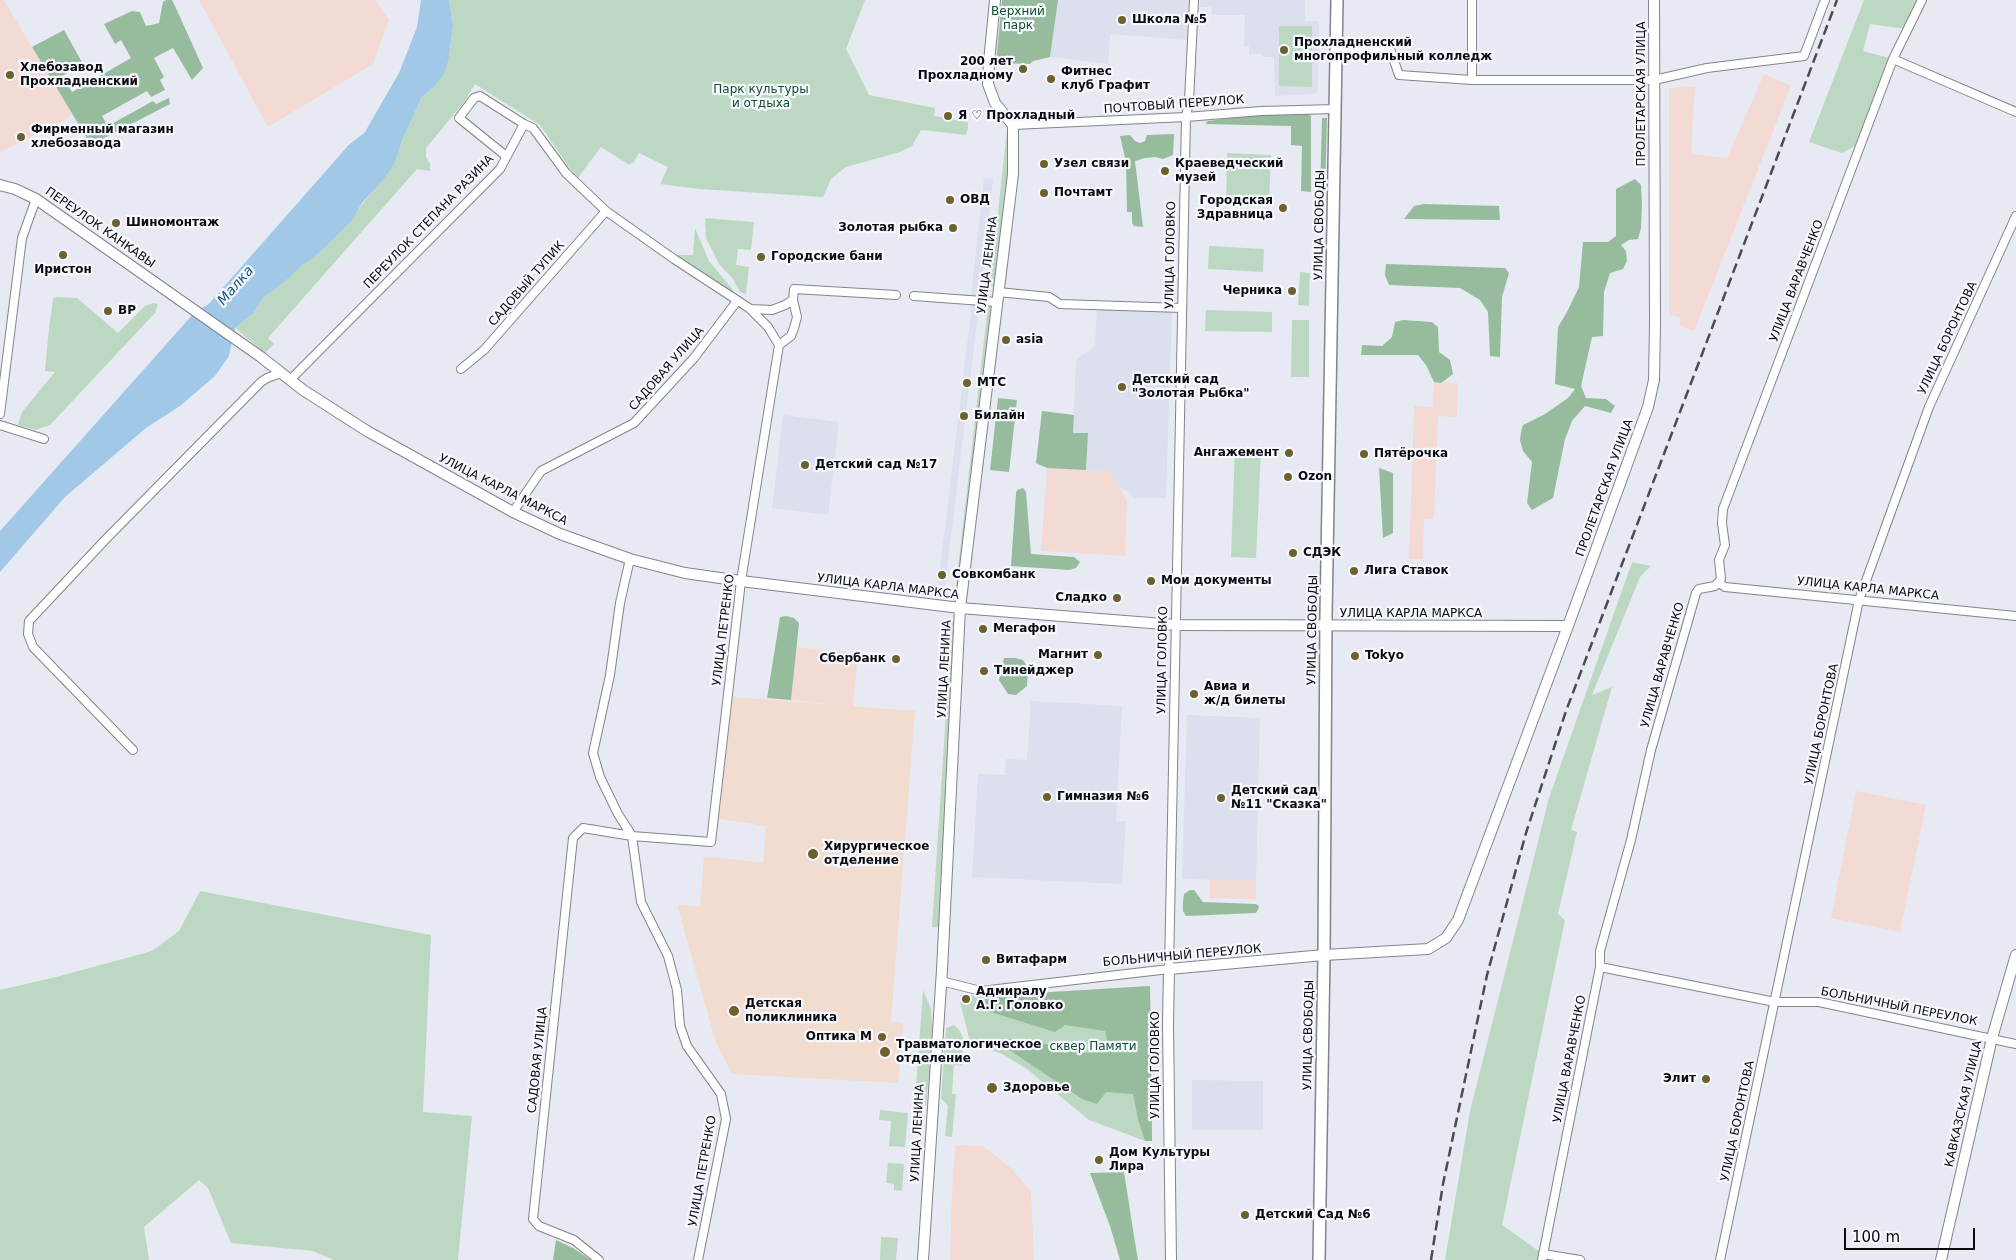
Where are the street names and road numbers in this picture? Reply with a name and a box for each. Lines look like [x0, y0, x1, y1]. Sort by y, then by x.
street label: ПРОЛЕТАРСКАЯ УЛИЦА [1635, 21, 1649, 167]
street label: ПОЧТОВЫЙ ПЕРЕУЛОК [1103, 93, 1245, 117]
street label: ПЕРЕУЛОК СТЕПАНА РАЗИНА [361, 152, 497, 292]
street label: УЛИЦА СВОБОДЫ [1312, 170, 1328, 280]
street label: ПЕРЕУЛОК КАНКАВЫ [42, 185, 158, 271]
street label: УЛИЦА ГОЛОВКО [1163, 201, 1179, 309]
street label: УЛИЦА ЛЕНИНА [975, 215, 1001, 315]
street label: УЛИЦА ВАРАВЧЕНКО [1767, 218, 1827, 344]
street label: САДОВЫЙ ТУПИК [486, 238, 568, 330]
street label: УЛИЦА БОРОНТОВА [1915, 279, 1981, 397]
street label: САДОВАЯ УЛИЦА [627, 324, 707, 414]
street label: ПРОЛЕТАРСКАЯ УЛИЦА [1573, 417, 1637, 559]
street label: УЛИЦА КАРЛА МАРКСА [436, 451, 570, 529]
street label: УЛИЦА КАРЛА МАРКСА [816, 571, 960, 603]
street label: УЛИЦА ПЕТРЕНКО [710, 573, 738, 687]
street label: УЛИЦА КАРЛА МАРКСА [1796, 574, 1940, 604]
street label: УЛИЦА СВОБОДЫ [1305, 575, 1321, 685]
street label: УЛИЦА ВАРАВЧЕНКО [1638, 601, 1688, 729]
street label: УЛИЦА ГОЛОВКО [1155, 606, 1171, 714]
street label: УЛИЦА КАРЛА МАРКСА [1340, 607, 1482, 621]
street label: УЛИЦА ЛЕНИНА [935, 619, 955, 719]
street label: УЛИЦА БОРОНТОВА [1802, 662, 1842, 786]
street label: БОЛЬНИЧНЫЙ ПЕРЕУЛОК [1102, 942, 1262, 970]
street label: УЛИЦА СВОБОДЫ [1301, 980, 1317, 1090]
street label: БОЛЬНИЧНЫЙ ПЕРЕУЛОК [1819, 985, 1979, 1029]
street label: УЛИЦА ВАРАВЧЕНКО [1551, 994, 1589, 1124]
street label: САДОВАЯ УЛИЦА [525, 1006, 551, 1114]
street label: УЛИЦА ГОЛОВКО [1149, 1011, 1163, 1119]
street label: КАВКАЗСКАЯ УЛИЦА [1942, 1039, 1986, 1169]
street label: УЛИЦА БОРОНТОВА [1718, 1059, 1758, 1183]
street label: УЛИЦА ЛЕНИНА [908, 1083, 928, 1183]
street label: УЛИЦА ПЕТРЕНКО [686, 1114, 720, 1228]

